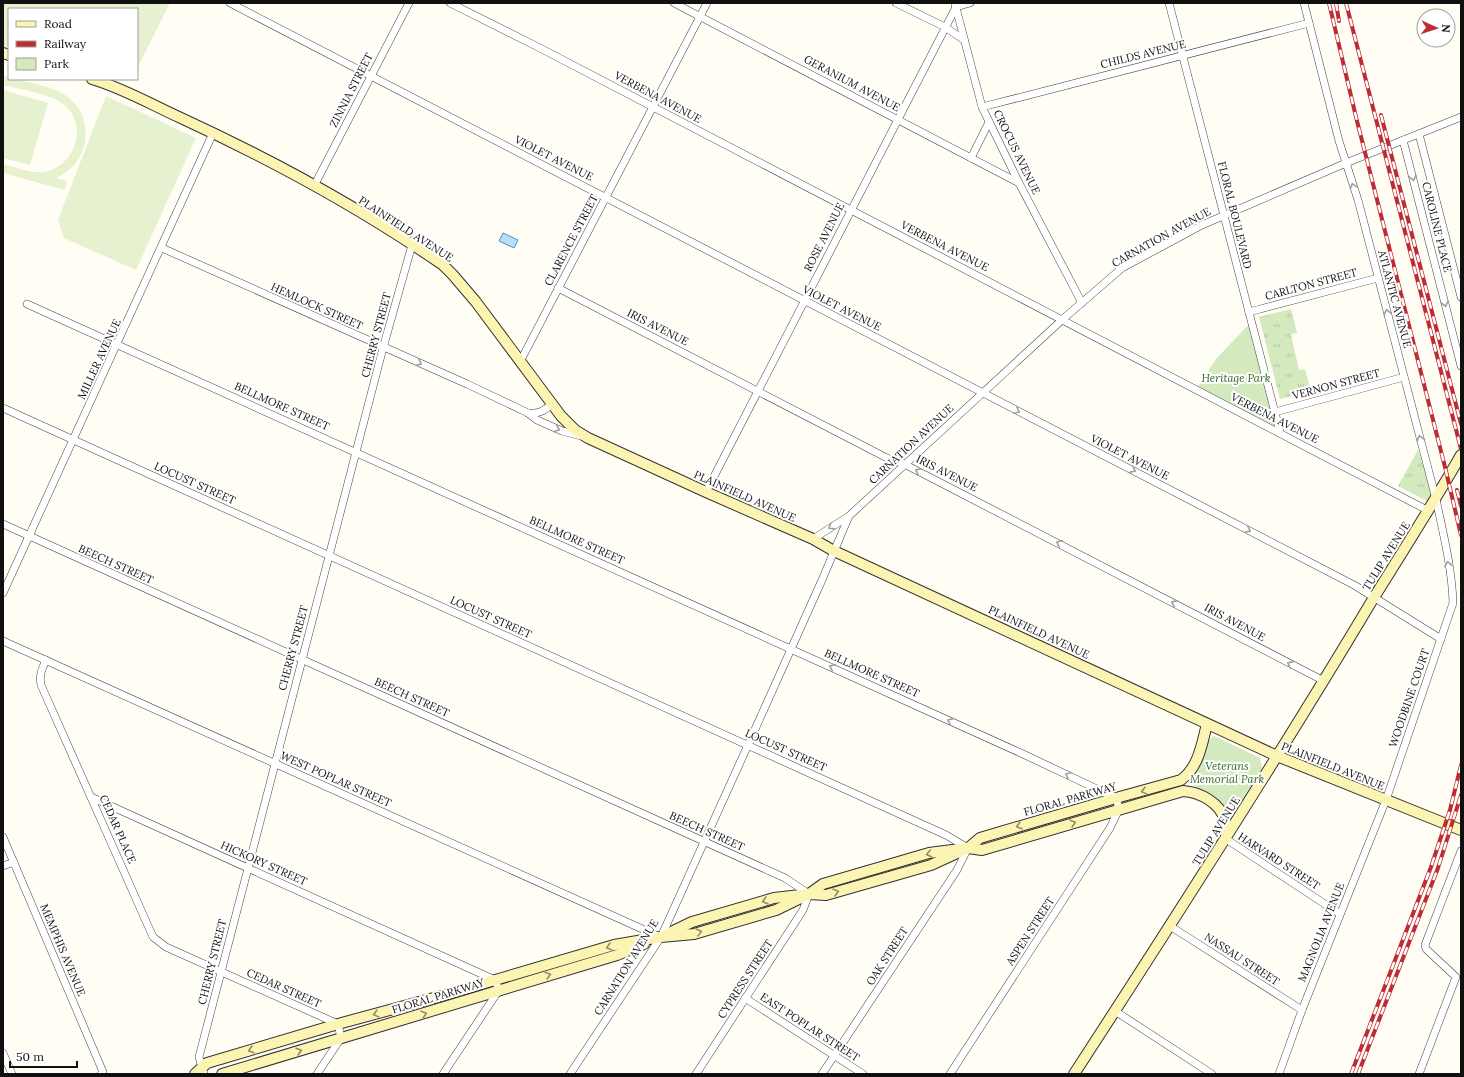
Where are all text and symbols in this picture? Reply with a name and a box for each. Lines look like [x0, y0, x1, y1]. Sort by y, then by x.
legend [8, 8, 138, 80]
north arrow [1416, 8, 1456, 48]
text: Road [44, 16, 72, 31]
text: N [1439, 24, 1453, 34]
text: Railway [44, 36, 87, 51]
street label: CHILDS AVENUE [1099, 37, 1187, 71]
street label: ZINNIA STREET [326, 50, 376, 130]
street label: GERANIUM AVENUE [802, 52, 903, 114]
text: Park [44, 56, 70, 71]
street label: VERBENA AVENUE [611, 68, 704, 126]
street label: CROCUS AVENUE [990, 107, 1044, 197]
street label: VIOLET AVENUE [511, 132, 596, 184]
street label: FLORAL BOULEVARD [1215, 160, 1255, 270]
one-way arrow [1408, 175, 1416, 181]
street label: CAROLINE PLACE [1419, 180, 1455, 274]
one-way arrow [1349, 183, 1358, 190]
street label: CLARENCE STREET [541, 192, 601, 288]
street label: PLAINFIELD AVENUE [356, 193, 456, 265]
street label: ROSE AVENUE [801, 200, 847, 274]
street label: CARNATION AVENUE [1109, 204, 1213, 270]
street label: VERBENA AVENUE [898, 217, 991, 274]
street label: ATLANTIC AVENUE [1375, 248, 1415, 350]
street label: CARLTON STREET [1263, 265, 1359, 303]
street label: HEMLOCK STREET [269, 279, 365, 333]
street label: VIOLET AVENUE [799, 282, 884, 334]
street label: CHERRY STREET [358, 291, 394, 379]
one-way arrow [1440, 300, 1449, 307]
street label: IRIS AVENUE [625, 305, 691, 349]
one-way arrow [1383, 309, 1392, 316]
street label: MILLER AVENUE [74, 316, 124, 401]
one-way arrow [414, 358, 422, 366]
street label: VERNON STREET [1290, 366, 1381, 403]
park label: Heritage Park [1201, 371, 1271, 385]
street label: BELLMORE STREET [232, 379, 332, 433]
street label: VERBENA AVENUE [1228, 389, 1321, 446]
street label: CARNATION AVENUE [866, 401, 956, 487]
one-way arrow [1013, 406, 1020, 414]
one-way arrow [553, 424, 560, 432]
street label: VIOLET AVENUE [1087, 431, 1172, 483]
one-way arrow [1416, 434, 1424, 441]
street label: IRIS AVENUE [914, 451, 980, 495]
street label: LOCUST STREET [152, 459, 238, 507]
one-way arrow [1128, 466, 1136, 473]
street label: PLAINFIELD AVENUE [692, 467, 798, 525]
one-way arrow [915, 468, 923, 476]
street label: BELLMORE STREET [527, 513, 627, 567]
street label: TULIP AVENUE [1359, 519, 1413, 593]
one-way arrow [828, 522, 835, 530]
one-way arrow [1244, 525, 1251, 533]
street label: BEECH STREET [76, 541, 156, 587]
one-way arrow [1056, 541, 1063, 548]
one-way arrow [1444, 561, 1453, 567]
street label: LOCUST STREET [448, 593, 534, 641]
one-way arrow [1171, 600, 1179, 608]
street label: IRIS AVENUE [1202, 600, 1268, 644]
street label: PLAINFIELD AVENUE [986, 602, 1092, 662]
street label: CHERRY STREET [275, 604, 311, 692]
street label: BELLMORE STREET [822, 646, 922, 700]
street label: WOODBINE COURT [1386, 647, 1432, 749]
one-way arrow [1286, 661, 1294, 668]
one-way arrow [828, 664, 836, 672]
street label: BEECH STREET [372, 674, 452, 720]
one-way arrow [947, 718, 955, 726]
street label: LOCUST STREET [743, 726, 829, 774]
street label: PLAINFIELD AVENUE [1279, 739, 1387, 793]
street label: WEST POPLAR STREET [278, 748, 394, 810]
park label: Veterans Memorial Park [1190, 759, 1264, 786]
one-way arrow [1065, 772, 1073, 780]
street label: FLORAL PARKWAY [1022, 779, 1119, 819]
one-way arrow [1141, 786, 1147, 794]
street label: CEDAR PLACE [97, 792, 139, 866]
street label: TULIP AVENUE [1189, 794, 1243, 868]
street label: BEECH STREET [667, 808, 747, 854]
one-way arrow [1069, 819, 1076, 828]
one-way arrow [1015, 821, 1022, 830]
street label: HARVARD STREET [1235, 829, 1323, 893]
street label: HICKORY STREET [219, 838, 309, 888]
one-way arrow [926, 849, 933, 857]
street label: MAGNOLIA AVENUE [1295, 880, 1347, 984]
one-way arrow [832, 888, 839, 897]
street label: ASPEN STREET [1002, 894, 1057, 969]
one-way arrow [762, 896, 769, 905]
street label: MEMPHIS AVENUE [37, 902, 89, 998]
street label: CARNATION AVENUE [591, 916, 661, 1018]
street label: CHERRY STREET [195, 918, 229, 1006]
street label: OAK STREET [863, 924, 911, 988]
one-way arrow [695, 928, 702, 937]
street label: NASSAU STREET [1202, 930, 1282, 988]
street label: CYPRESS STREET [714, 937, 776, 1021]
one-way arrow [605, 942, 612, 951]
street label: CEDAR STREET [245, 965, 323, 1011]
one-way arrow [544, 971, 551, 980]
street label: FLORAL PARKWAY [390, 975, 487, 1017]
street label: EAST POPLAR STREET [758, 990, 862, 1064]
one-way arrow [373, 1009, 379, 1017]
one-way arrow [420, 1010, 427, 1019]
scale bar [10, 1043, 77, 1069]
one-way arrow [248, 1045, 255, 1054]
one-way arrow [295, 1047, 302, 1056]
text: 50 m [16, 1049, 44, 1064]

